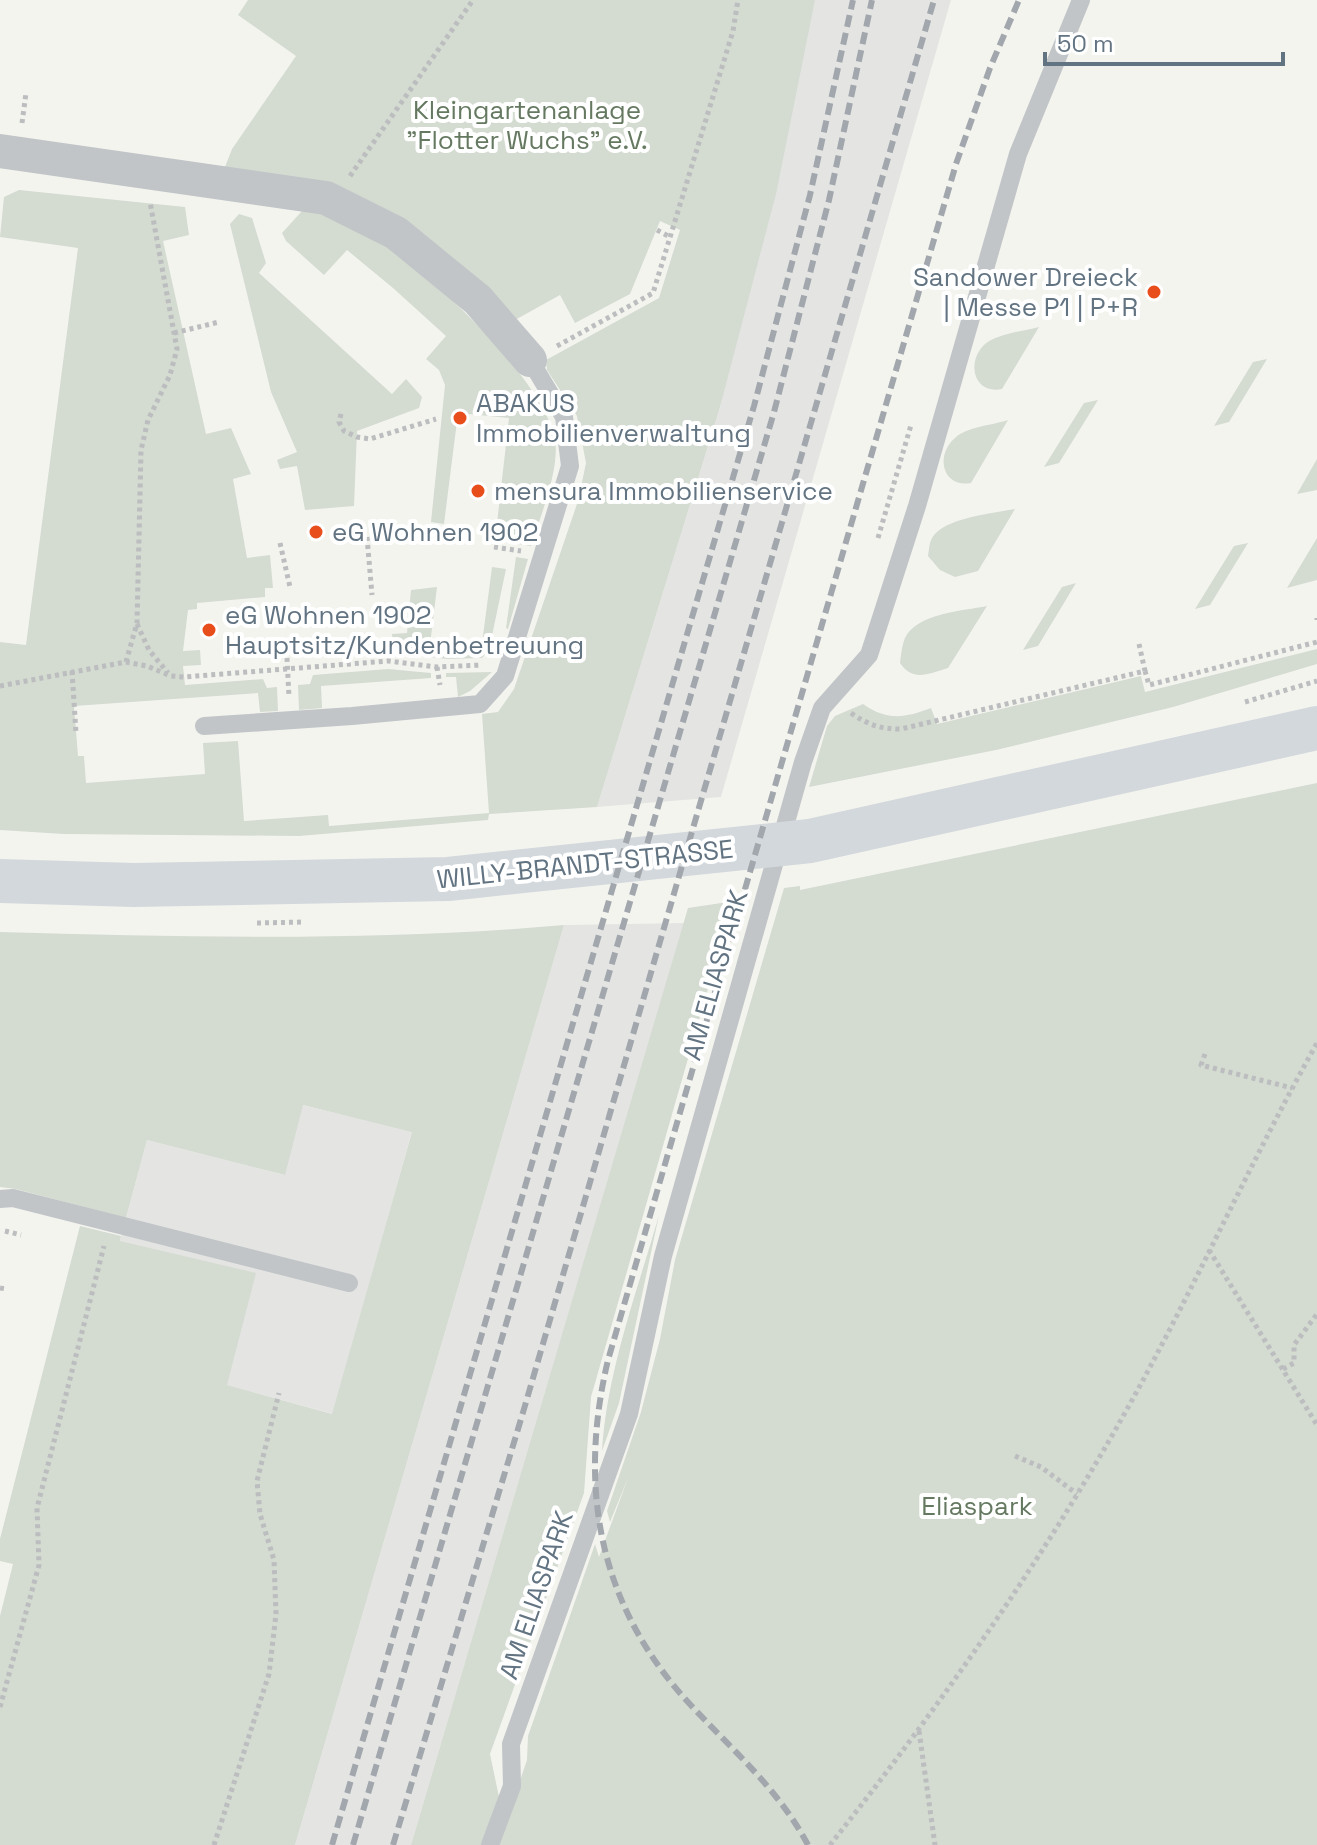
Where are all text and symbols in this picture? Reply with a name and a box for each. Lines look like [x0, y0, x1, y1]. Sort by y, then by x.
scale bar [1045, 16, 1283, 66]
text: 50 m [1057, 28, 1114, 59]
park label: Kleingartenanlage "Flotter Wuchs" e.V. [406, 93, 648, 157]
place label: Sandower Dreieck | Messe P1 | P+R [913, 260, 1138, 324]
marker: Sandower Dreieck | Messe P1 | P+R [1145, 283, 1163, 301]
place label: ABAKUS Immobilienverwaltung [476, 386, 751, 450]
marker: ABAKUS Immobilienverwaltung [451, 409, 469, 427]
place label: mensura Immobilienservice [494, 474, 833, 508]
marker: mensura Immobilienservice [469, 482, 487, 500]
place label: eG Wohnen 1902 [332, 515, 539, 549]
marker: eG Wohnen 1902 [307, 523, 325, 541]
place label: eG Wohnen 1902 Hauptsitz/Kundenbetreuung [225, 598, 584, 662]
marker: eG Wohnen 1902 Hauptsitz/Kundenbetreuung [200, 621, 218, 639]
street label: WILLY-BRANDT-STRASSE [435, 832, 735, 896]
street label: AM ELIASPARK [674, 886, 756, 1064]
park label: Eliaspark [921, 1489, 1033, 1523]
street label: AM ELIASPARK [491, 1506, 581, 1684]

